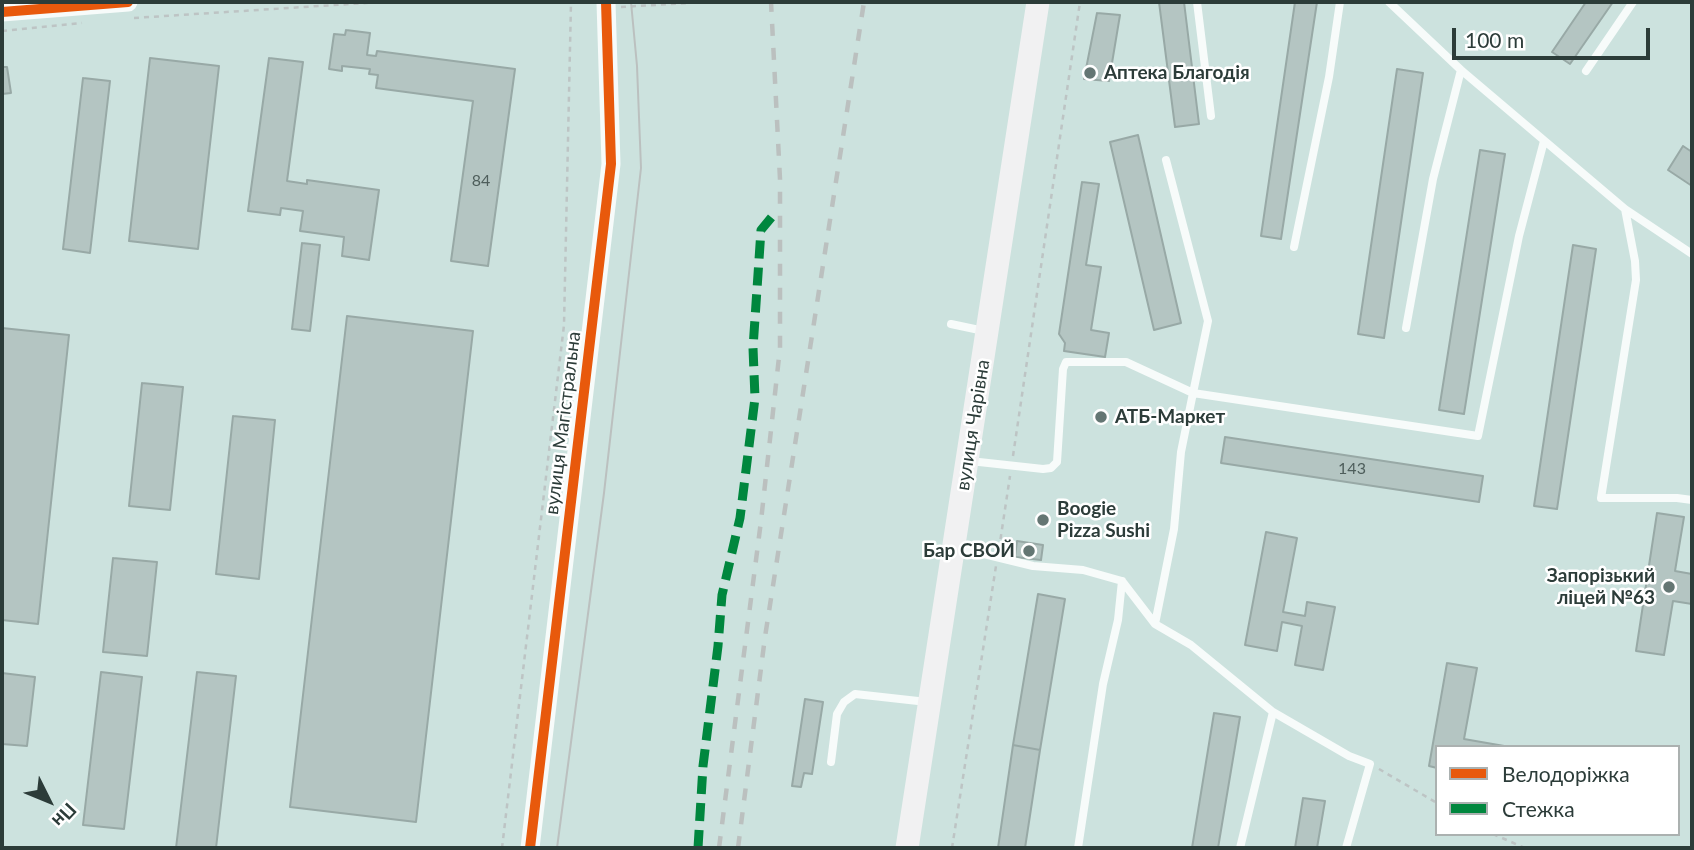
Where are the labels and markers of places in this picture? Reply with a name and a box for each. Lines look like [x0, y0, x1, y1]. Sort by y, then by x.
place label: Аптека Благодія [1104, 62, 1250, 84]
marker: Аптека Благодія [1082, 65, 1098, 81]
place label: АТБ-Маркет [1115, 406, 1225, 428]
marker: АТБ-Маркет [1093, 409, 1109, 425]
place label: Boogie Pizza Sushi [1057, 498, 1150, 542]
marker: Boogie Pizza Sushi [1035, 512, 1051, 528]
place label: Бар СВОЙ [923, 540, 1015, 562]
marker: Бар СВОЙ [1021, 543, 1037, 559]
place label: Запорізький ліцей №63 [1547, 565, 1655, 609]
marker: Запорізький ліцей №63 [1661, 579, 1677, 595]

